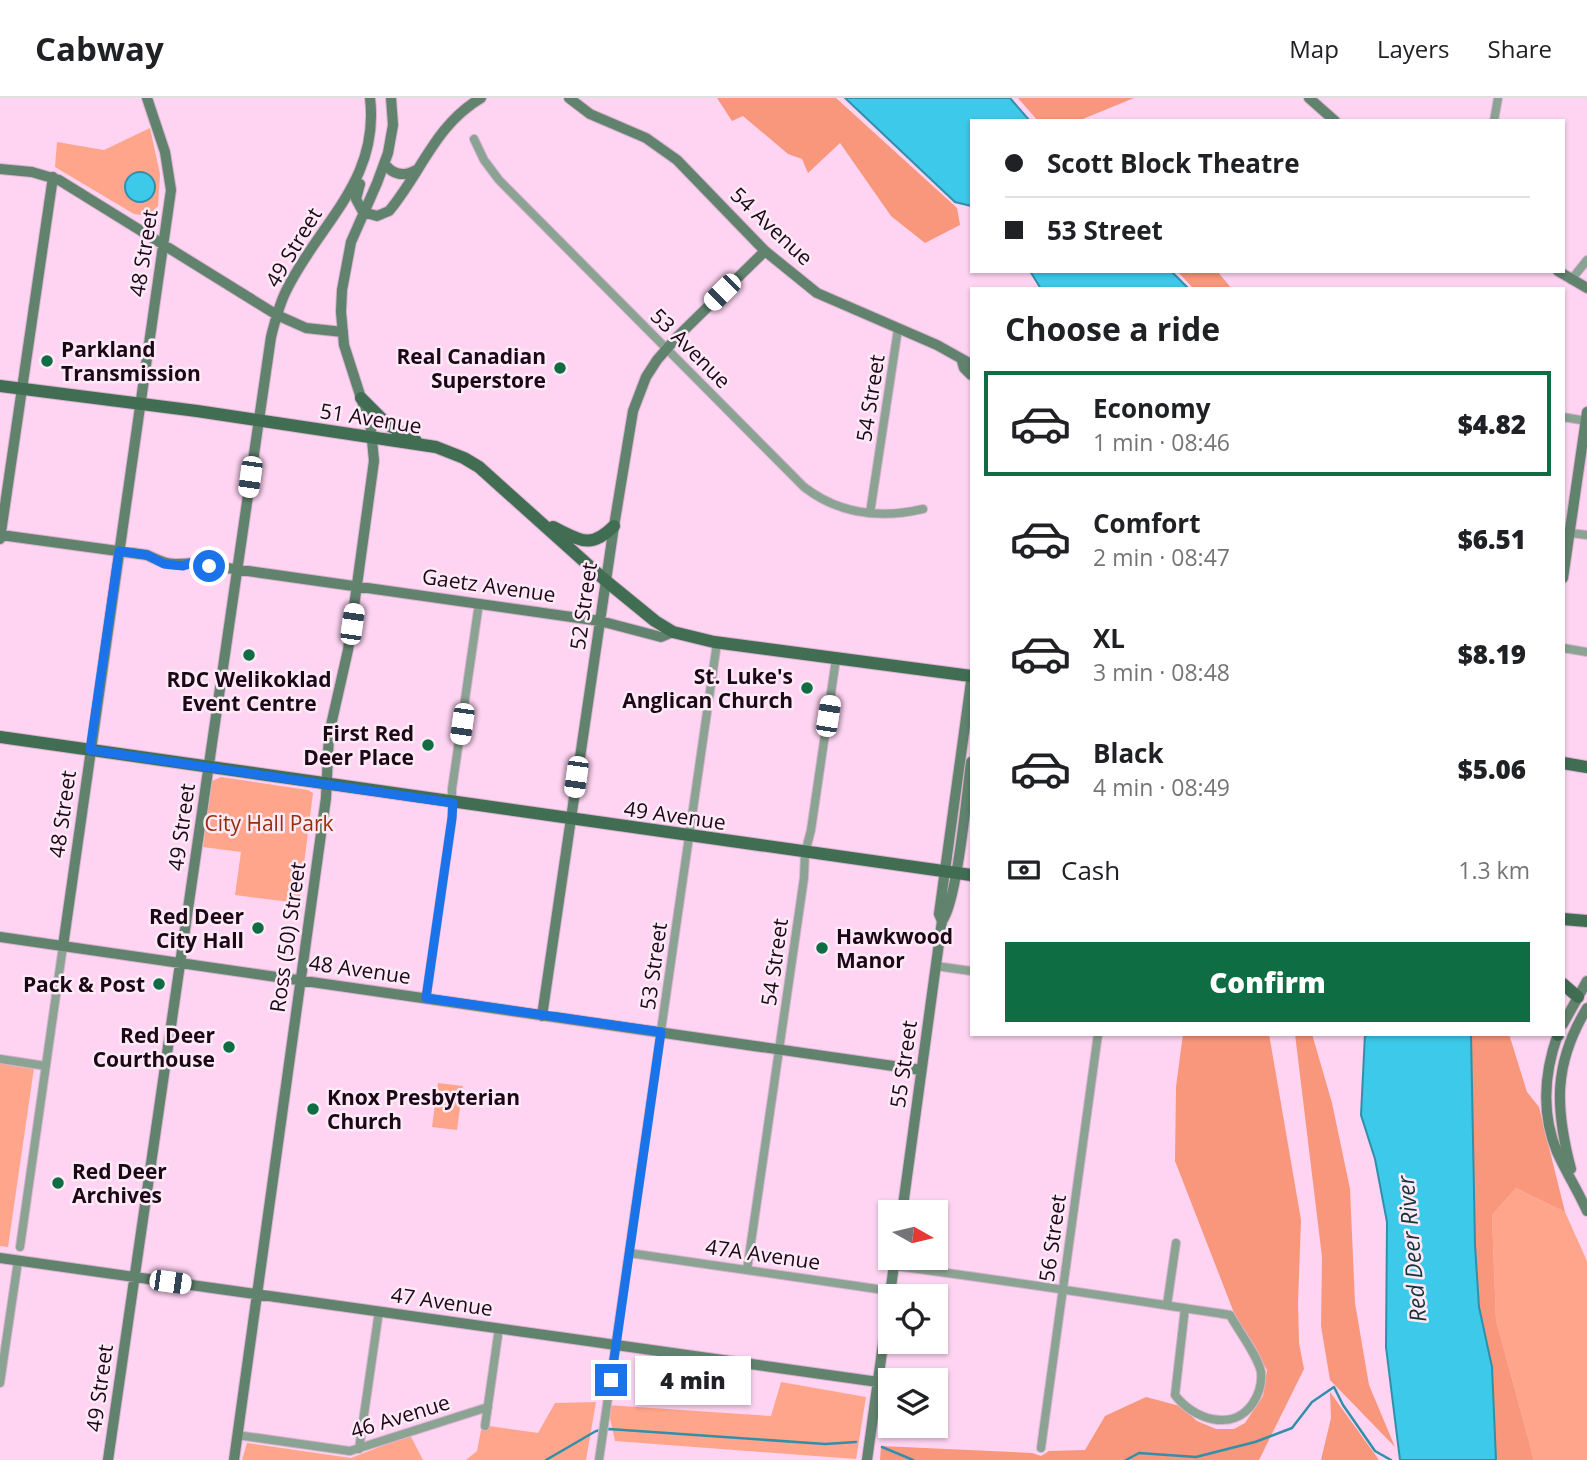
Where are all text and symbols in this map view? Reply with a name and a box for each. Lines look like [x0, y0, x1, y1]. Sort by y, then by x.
text: Cabway [35, 26, 164, 71]
text: Map [1289, 32, 1339, 65]
text: Layers [1377, 32, 1450, 65]
text: Share [1488, 32, 1552, 65]
text: Scott Block Theatre [1047, 145, 1300, 181]
street label: 54 Avenue [725, 181, 819, 271]
street label: 49 Street [258, 202, 328, 292]
street label: 48 Street [122, 207, 164, 299]
text: 53 Street [1047, 212, 1163, 248]
car [700, 270, 745, 314]
street label: 53 Avenue [645, 302, 737, 394]
text: Choose a ride [1005, 307, 1220, 350]
place label: Parkland Transmission [61, 335, 201, 387]
place label: Real Canadian Superstore [396, 342, 546, 394]
street label: 54 Street [849, 352, 891, 444]
marker: Parkland Transmission [39, 353, 55, 369]
marker: Real Canadian Superstore [552, 360, 568, 376]
text: Economy [1093, 390, 1211, 426]
icon: car [1009, 392, 1072, 455]
street label: 51 Avenue [318, 396, 424, 440]
text: $4.82 [1458, 406, 1526, 442]
text: 1 min · 08:46 [1093, 426, 1230, 458]
car [237, 455, 264, 499]
text: Comfort [1093, 505, 1200, 541]
icon: car [1009, 507, 1072, 570]
text: $6.51 [1458, 521, 1526, 557]
text: 2 min · 08:47 [1093, 541, 1230, 573]
route start [193, 550, 225, 582]
street label: 52 Street [563, 560, 603, 652]
street label: Gaetz Avenue [420, 562, 558, 608]
car [339, 602, 366, 646]
text: XL [1093, 620, 1125, 656]
icon: car [1009, 622, 1072, 685]
text: $8.19 [1458, 636, 1526, 672]
marker: RDC Welikoklad Event Centre [241, 647, 257, 663]
text: 3 min · 08:48 [1093, 656, 1230, 688]
place label: St. Luke's Anglican Church [622, 662, 793, 714]
place label: RDC Welikoklad Event Centre [166, 665, 332, 717]
marker: St. Luke's Anglican Church [799, 680, 815, 696]
car [815, 694, 842, 738]
car [449, 702, 476, 746]
place label: First Red Deer Place [303, 719, 414, 771]
text: Black [1093, 735, 1164, 771]
marker: First Red Deer Place [420, 737, 436, 753]
icon: car [1009, 737, 1072, 800]
text: $5.06 [1458, 751, 1526, 787]
car [563, 755, 590, 799]
street label: 48 Street [42, 768, 82, 860]
text: 4 min · 08:49 [1093, 771, 1230, 803]
street label: 49 Street [161, 781, 201, 873]
street label: 49 Avenue [622, 794, 728, 836]
park label: City Hall Park [204, 809, 334, 837]
icon: cash [1005, 851, 1043, 889]
text: Cash [1061, 852, 1120, 888]
text: 1.3 km [1458, 854, 1530, 886]
street label: Ross (50) Street [263, 860, 311, 1014]
place label: Red Deer City Hall [149, 902, 244, 954]
street label: 54 Street [754, 916, 794, 1008]
marker: Red Deer City Hall [250, 920, 266, 936]
street label: 53 Street [633, 920, 673, 1012]
place label: Hawkwood Manor [836, 922, 953, 974]
marker: Hawkwood Manor [814, 940, 830, 956]
button: Confirm [1005, 942, 1530, 1022]
street label: 48 Avenue [307, 948, 413, 990]
place label: Pack & Post [23, 970, 145, 998]
marker: Pack & Post [151, 976, 167, 992]
street label: 55 Street [883, 1018, 923, 1110]
place label: Red Deer Courthouse [93, 1021, 215, 1073]
marker: Red Deer Courthouse [221, 1039, 237, 1055]
place label: Knox Presbyterian Church [327, 1083, 520, 1135]
marker: Knox Presbyterian Church [305, 1101, 321, 1117]
place label: Red Deer Archives [72, 1157, 167, 1209]
water label: Red Deer River [1389, 1173, 1433, 1324]
marker: Red Deer Archives [50, 1175, 66, 1191]
street label: 56 Street [1032, 1192, 1072, 1284]
north arrow [878, 1200, 948, 1270]
map controls [878, 1200, 948, 1438]
street label: 47A Avenue [704, 1232, 822, 1276]
car [148, 1269, 193, 1295]
street label: 47 Avenue [389, 1280, 495, 1322]
button: locate [878, 1284, 948, 1354]
street label: 49 Street [79, 1342, 119, 1434]
callout: 4 min [636, 1356, 751, 1404]
route end [595, 1364, 627, 1396]
text: 4 min [660, 1364, 726, 1396]
button: layers [878, 1368, 948, 1438]
street label: 46 Avenue [347, 1388, 453, 1444]

